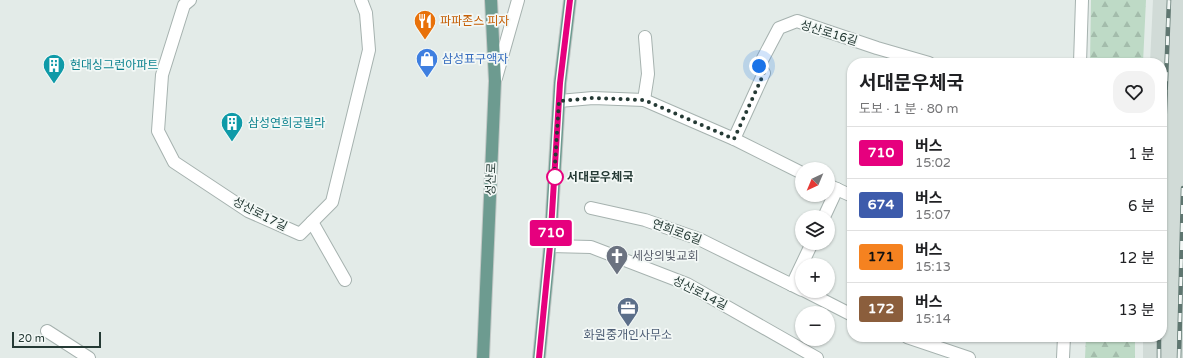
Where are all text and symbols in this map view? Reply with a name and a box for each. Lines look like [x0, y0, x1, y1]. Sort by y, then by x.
restaurant icon: 파파존스 피자 [412, 8, 438, 41]
place label: 파파존스 피자 [440, 14, 509, 28]
street label: 성산로16길 [799, 18, 859, 48]
shop icon: 삼성표구액자 [414, 46, 440, 79]
building icon: 현대싱그런아파트 [41, 52, 67, 85]
place label: 삼성표구액자 [442, 52, 508, 66]
your location [749, 56, 769, 76]
place label: 현대싱그런아파트 [70, 58, 158, 72]
button: heart [1113, 71, 1155, 113]
text: 서대문우체국 [859, 72, 964, 94]
text: 도보 · 1 분 · 80 m [859, 101, 958, 117]
building icon: 삼성연희궁빌라 [219, 110, 245, 143]
place label: 삼성연희궁빌라 [248, 116, 325, 130]
text: 버스 [915, 137, 943, 155]
text: 710 [868, 144, 894, 161]
text: 1 분 [1128, 145, 1155, 163]
text: 15:02 [915, 155, 951, 171]
street label: 성산로 [483, 162, 499, 196]
north arrow [795, 162, 835, 202]
map controls [795, 162, 835, 346]
marker: 서대문우체국 [546, 168, 564, 186]
place label: 서대문우체국 [567, 170, 633, 184]
text: 버스 [915, 189, 943, 207]
street label: 성산로17길 [230, 194, 290, 234]
text: 674 [868, 196, 894, 213]
text: 6 분 [1128, 197, 1155, 215]
text: 15:07 [915, 207, 951, 223]
button: layers [795, 210, 835, 250]
street label: 연희로6길 [650, 217, 704, 247]
line badge: 710 [528, 220, 574, 246]
text: 710 [538, 224, 564, 241]
text: 버스 [915, 241, 943, 259]
church icon: 세상의빛교회 [604, 243, 630, 276]
text: 171 [868, 248, 894, 265]
place label: 세상의빛교회 [632, 249, 698, 263]
text: 12 분 [1118, 249, 1155, 267]
button: + [795, 258, 835, 298]
text: 15:13 [915, 259, 951, 275]
street label: 성산로14길 [670, 273, 730, 313]
text: 버스 [915, 293, 943, 311]
office icon: 화원중개인사무소 [615, 295, 641, 328]
text: 172 [868, 300, 894, 317]
text: 13 분 [1118, 301, 1155, 319]
button: − [795, 306, 835, 346]
text: 15:14 [915, 311, 951, 327]
place label: 화원중개인사무소 [584, 328, 672, 342]
scale bar [12, 330, 101, 349]
text: 20 m [18, 332, 45, 345]

